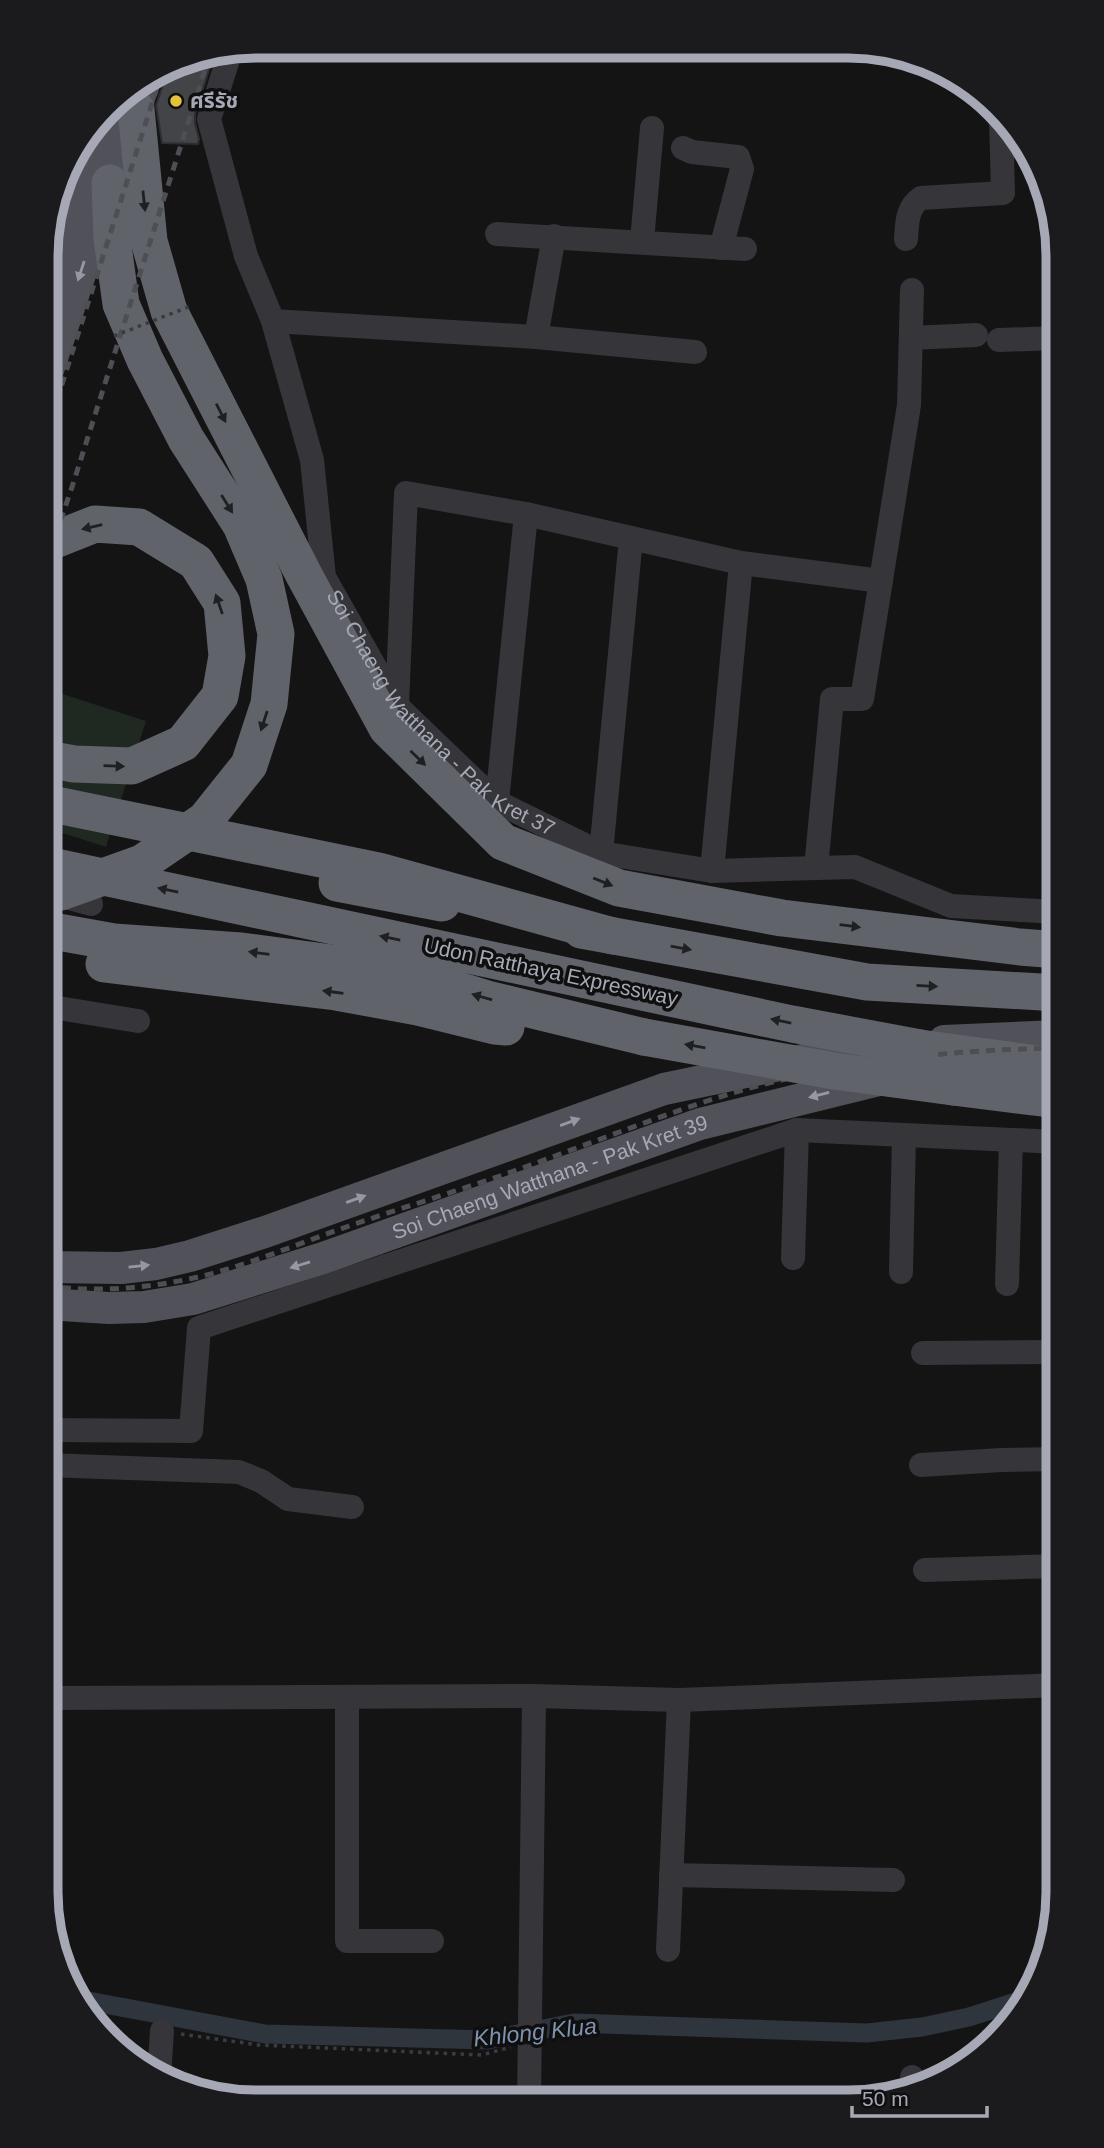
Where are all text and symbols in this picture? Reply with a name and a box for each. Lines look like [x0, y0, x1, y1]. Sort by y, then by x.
place label: ศรีรัช [190, 89, 238, 112]
marker: ศรีรัช [168, 93, 184, 109]
one-way arrow [139, 191, 150, 213]
one-way arrow [75, 261, 86, 282]
one-way arrow [216, 403, 227, 423]
one-way arrow [221, 495, 234, 514]
one-way arrow [80, 522, 102, 533]
street label: Soi Chaeng Watthana - Pak Kret 37 [323, 586, 559, 840]
one-way arrow [213, 593, 224, 614]
one-way arrow [258, 710, 269, 731]
one-way arrow [409, 750, 426, 767]
one-way arrow [104, 760, 126, 771]
one-way arrow [593, 876, 614, 887]
one-way arrow [157, 885, 179, 896]
one-way arrow [839, 921, 861, 932]
one-way arrow [379, 932, 401, 943]
street label: Udon Ratthaya Expressway [422, 933, 681, 1010]
one-way arrow [670, 943, 692, 954]
one-way arrow [248, 948, 270, 959]
one-way arrow [916, 980, 938, 991]
one-way arrow [322, 987, 344, 998]
one-way arrow [471, 992, 492, 1002]
one-way arrow [770, 1016, 792, 1027]
one-way arrow [684, 1040, 706, 1051]
one-way arrow [808, 1090, 830, 1101]
street label: Soi Chaeng Watthana - Pak Kret 39 [389, 1111, 710, 1244]
one-way arrow [560, 1116, 581, 1127]
one-way arrow [345, 1193, 366, 1204]
one-way arrow [128, 1260, 150, 1271]
one-way arrow [290, 1260, 311, 1270]
water label: Khlong Klua [472, 2013, 598, 2051]
scale bar [852, 2074, 987, 2118]
text: 50 m [862, 2087, 909, 2110]

